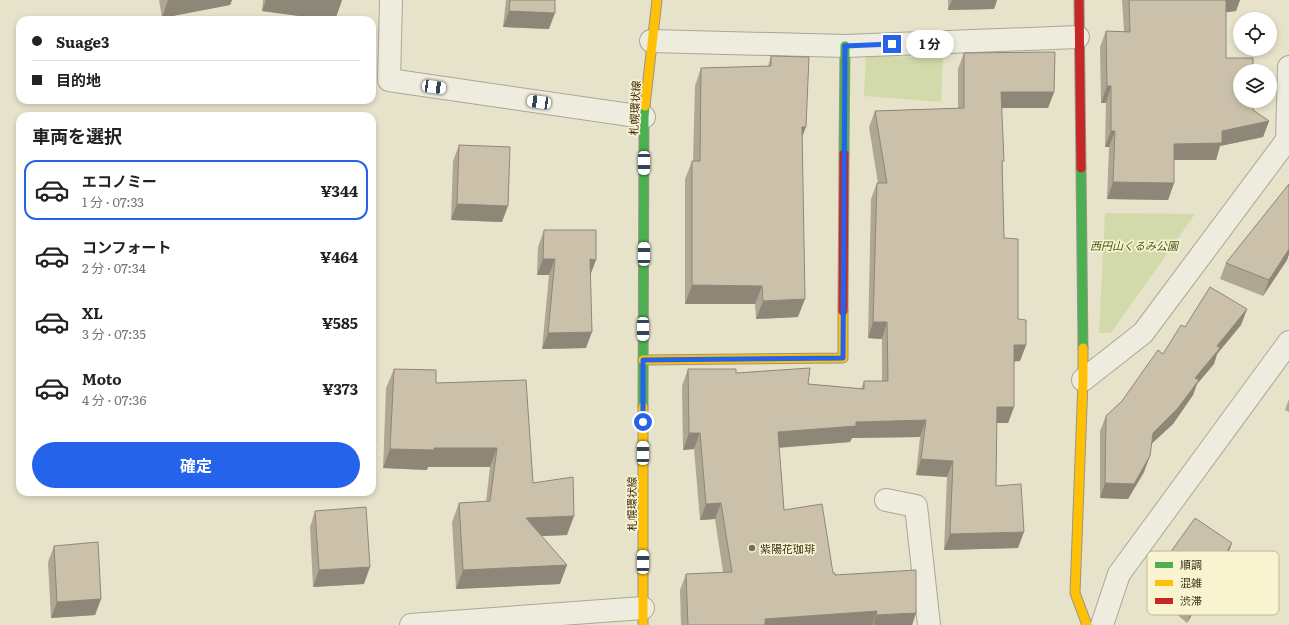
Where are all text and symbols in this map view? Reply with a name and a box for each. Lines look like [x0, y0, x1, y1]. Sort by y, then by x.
map controls [1233, 12, 1277, 108]
button: locate [1233, 12, 1277, 56]
text: Suage3 [56, 30, 109, 53]
callout: 1 分 [906, 30, 954, 58]
text: 1 分 [920, 34, 940, 53]
route end [883, 35, 901, 53]
button: layers [1233, 64, 1277, 108]
text: 目的地 [56, 68, 101, 91]
car [421, 79, 447, 95]
street label: 札幌環状線 [625, 80, 643, 136]
car [526, 94, 552, 110]
text: 車両を選択 [32, 122, 122, 149]
car [638, 151, 650, 175]
text: エコノミー [82, 169, 157, 192]
icon: car [34, 172, 70, 208]
text: ¥344 [320, 179, 358, 202]
text: 1 分 · 07:33 [82, 192, 144, 211]
text: コンフォート [82, 235, 172, 258]
park label: 西円山くるみ公園 [1090, 237, 1180, 253]
icon: car [34, 238, 70, 274]
car [638, 242, 650, 266]
text: ¥464 [320, 245, 358, 268]
text: 2 分 · 07:34 [82, 258, 146, 277]
text: XL [82, 301, 103, 324]
icon: car [34, 304, 70, 340]
text: ¥585 [322, 311, 358, 334]
car [637, 317, 649, 341]
text: 3 分 · 07:35 [82, 324, 146, 343]
text: Moto [82, 367, 122, 390]
icon: car [34, 370, 70, 406]
text: ¥373 [322, 377, 358, 400]
text: 4 分 · 07:36 [82, 390, 146, 409]
route start [634, 413, 652, 431]
car [637, 441, 649, 465]
button: 確定 [32, 442, 360, 488]
street label: 札幌環状線 [623, 477, 639, 532]
place label: 紫陽花珈琲 [760, 540, 815, 556]
marker: 紫陽花珈琲 [747, 543, 757, 553]
car [637, 550, 649, 574]
legend [1147, 551, 1279, 615]
text: 順調 [1180, 556, 1202, 572]
text: 混雑 [1180, 574, 1202, 590]
text: 渋滞 [1180, 592, 1202, 608]

